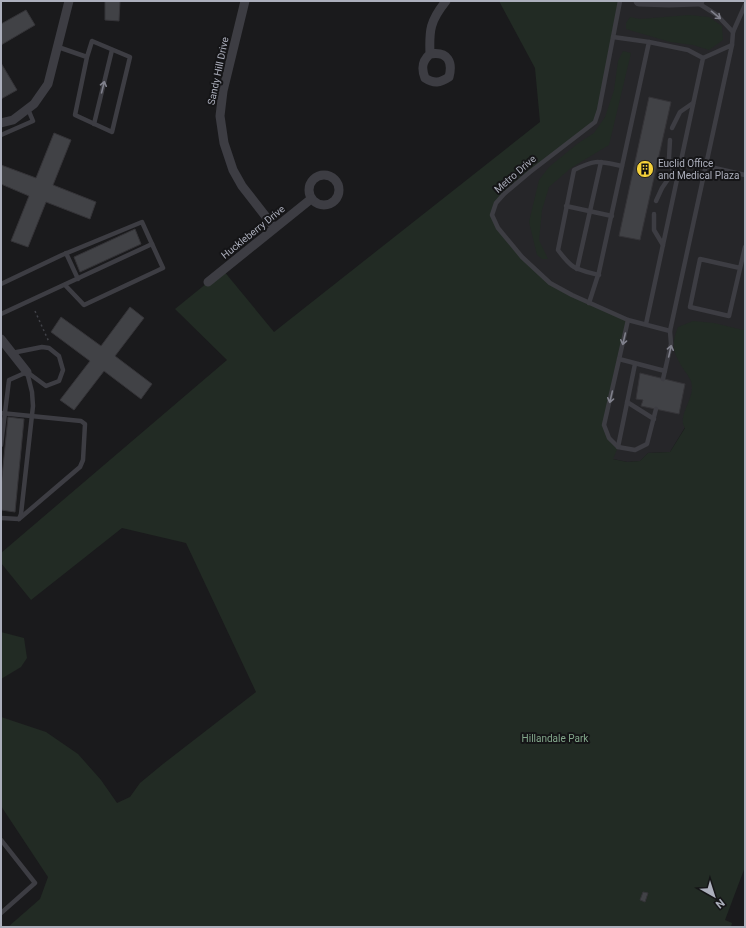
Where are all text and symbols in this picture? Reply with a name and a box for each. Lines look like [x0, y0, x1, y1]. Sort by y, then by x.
one-way arrow [711, 11, 722, 19]
street label: Sandy Hill Drive [205, 36, 231, 106]
one-way arrow [100, 81, 108, 94]
street label: Metro Drive [492, 153, 538, 195]
place label: Euclid Office and Medical Plaza [658, 158, 739, 181]
building icon: Euclid Office and Medical Plaza [635, 159, 655, 179]
street label: Huckleberry Drive [219, 203, 287, 261]
one-way arrow [619, 333, 627, 346]
one-way arrow [666, 345, 674, 358]
one-way arrow [606, 390, 614, 403]
park label: Hillandale Park [522, 733, 589, 744]
north arrow [694, 876, 734, 916]
text: N [713, 896, 727, 911]

